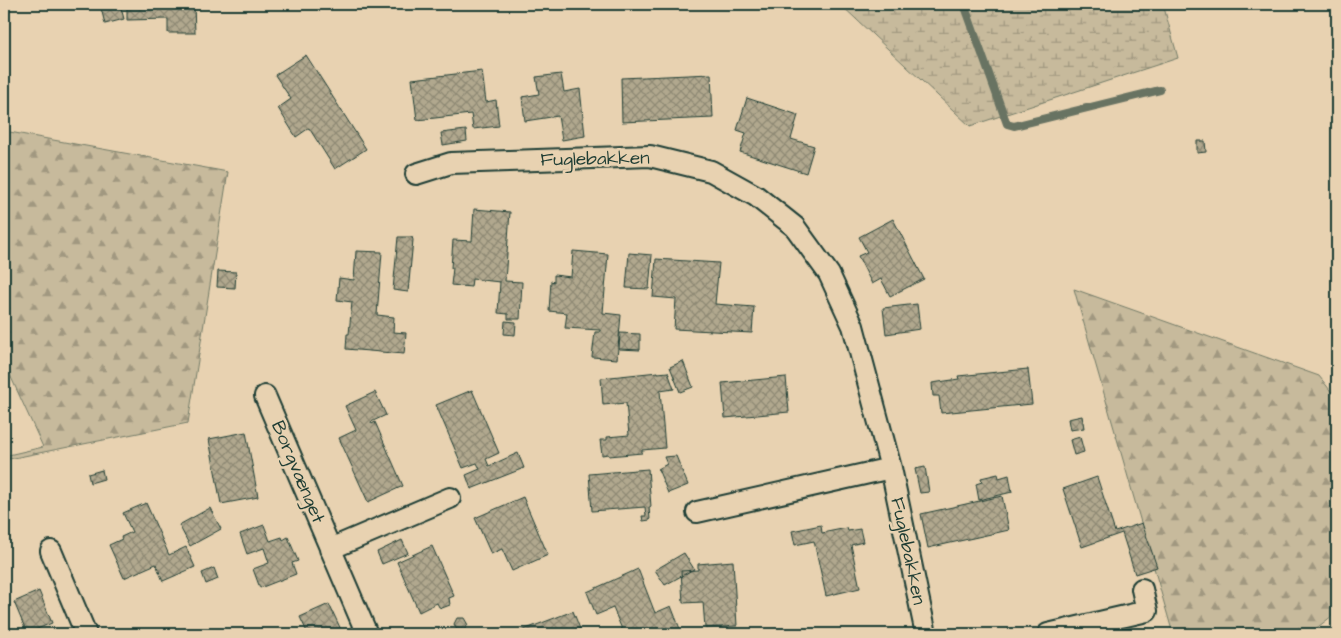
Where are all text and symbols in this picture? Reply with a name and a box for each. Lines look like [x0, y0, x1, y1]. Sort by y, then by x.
street label: Fuglebakken [540, 145, 650, 174]
street label: Borgvænget [263, 416, 332, 528]
street label: Fuglebakken [882, 495, 933, 607]

